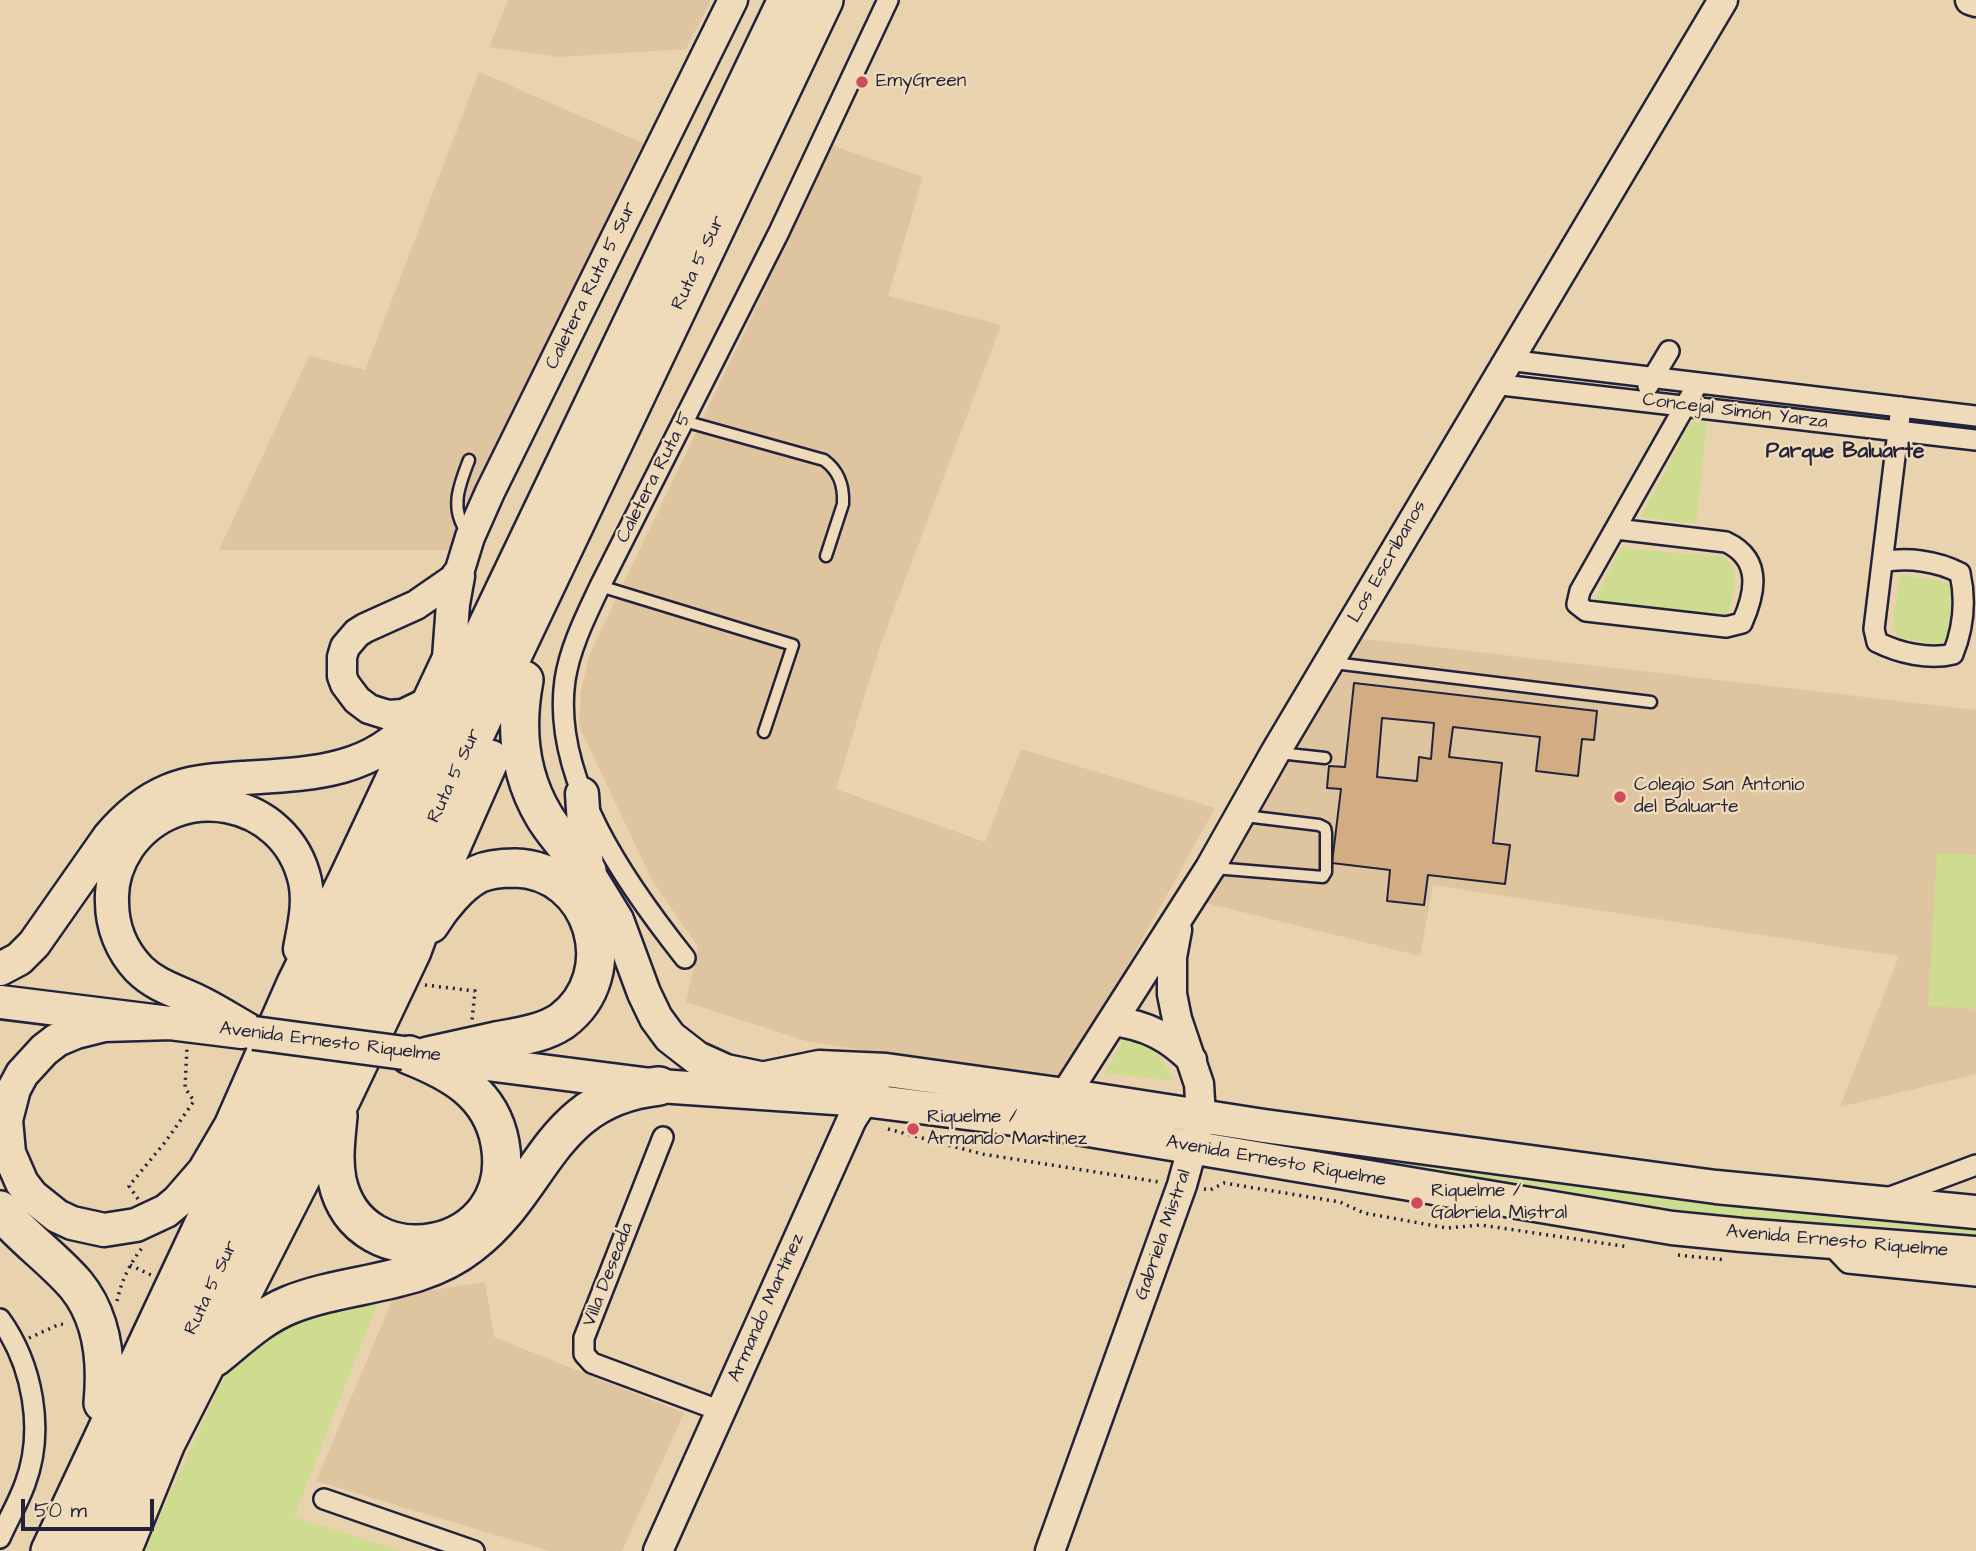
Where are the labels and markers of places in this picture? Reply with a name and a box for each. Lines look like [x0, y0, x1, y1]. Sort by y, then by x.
place label: EmyGreen [876, 71, 966, 93]
marker: EmyGreen [854, 74, 870, 90]
place label: Colegio San Antonio del Baluarte [1634, 775, 1804, 819]
marker: Colegio San Antonio del Baluarte [1612, 789, 1628, 805]
place label: Riquelme / Armando Martinez [927, 1107, 1087, 1151]
marker: Riquelme / Armando Martinez [905, 1121, 921, 1137]
place label: Riquelme / Gabriela Mistral [1431, 1181, 1567, 1225]
marker: Riquelme / Gabriela Mistral [1409, 1195, 1425, 1211]

